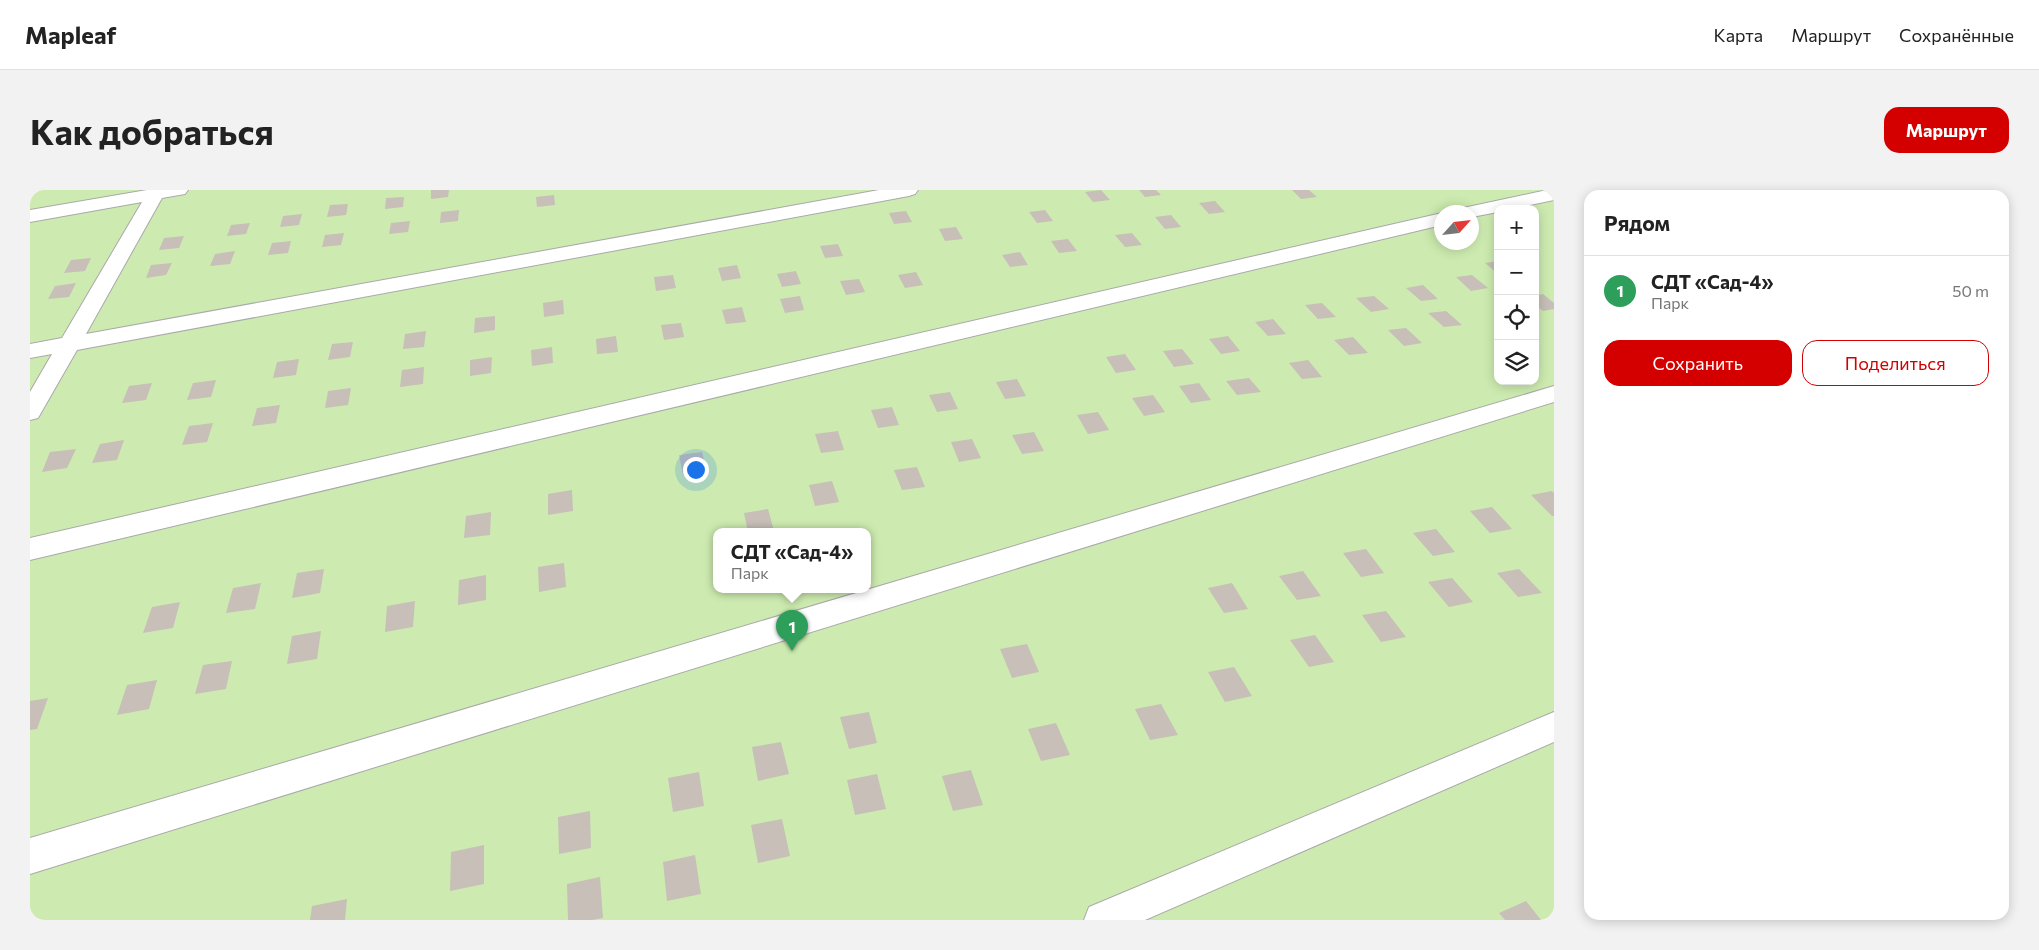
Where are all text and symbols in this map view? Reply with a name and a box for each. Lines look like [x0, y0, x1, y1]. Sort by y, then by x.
text: Mapleaf [25, 20, 116, 49]
text: Карта [1714, 24, 1763, 46]
text: Маршрут [1791, 24, 1871, 46]
text: Сохранённые [1899, 24, 2014, 46]
button: Маршрут [1884, 107, 2009, 153]
text: Как добраться [30, 109, 274, 152]
north arrow [1434, 205, 1479, 250]
map controls [1494, 205, 1539, 385]
button: + [1494, 205, 1539, 250]
text: Рядом [1604, 210, 1670, 235]
button: − [1494, 250, 1539, 295]
text: СДТ «Сад-4» [1651, 270, 1774, 293]
text: 1 [1616, 281, 1624, 300]
text: 50 m [1952, 281, 1989, 300]
text: Парк [1651, 293, 1689, 312]
button: locate [1494, 295, 1539, 340]
button: layers [1494, 340, 1539, 385]
button: Сохранить [1604, 340, 1792, 386]
button: Поделиться [1802, 340, 1989, 386]
your location [683, 457, 709, 483]
popup [713, 528, 871, 593]
text: СДТ «Сад-4» [731, 540, 853, 563]
text: Парк [731, 563, 769, 582]
pin: 1 [776, 610, 808, 651]

